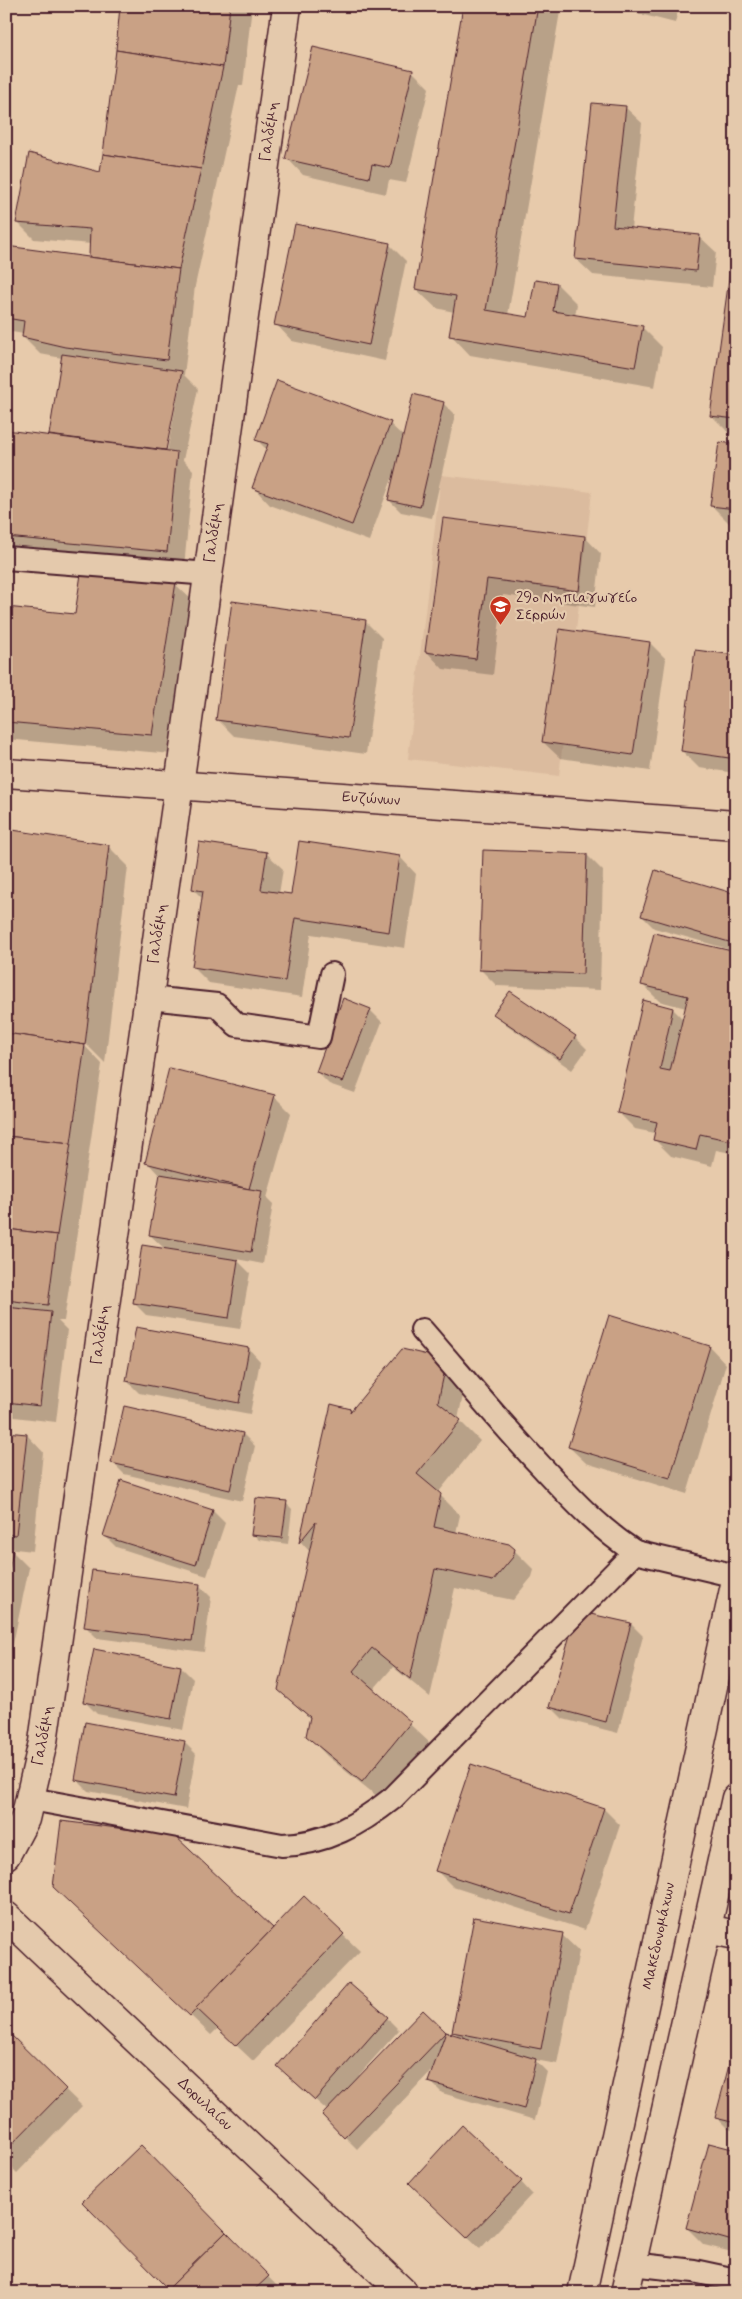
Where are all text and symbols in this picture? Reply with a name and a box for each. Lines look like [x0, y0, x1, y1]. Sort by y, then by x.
street label: Γαλδέμη [255, 100, 284, 163]
street label: Γαλδέμη [200, 501, 228, 564]
place label: 29ο Νηπιαγωγείο Σερρών [516, 588, 638, 625]
school or university icon: 29ο Νηπιαγωγείο Σερρών [488, 595, 512, 626]
street label: Ευζώνων [341, 787, 401, 811]
street label: Γαλδέμη [144, 902, 172, 965]
street label: Γαλδέμη [87, 1303, 115, 1366]
street label: Γαλδέμη [28, 1704, 58, 1768]
street label: Μακεδονομάχων [638, 1880, 680, 1992]
street label: Δορυλαίου [173, 2073, 237, 2136]

